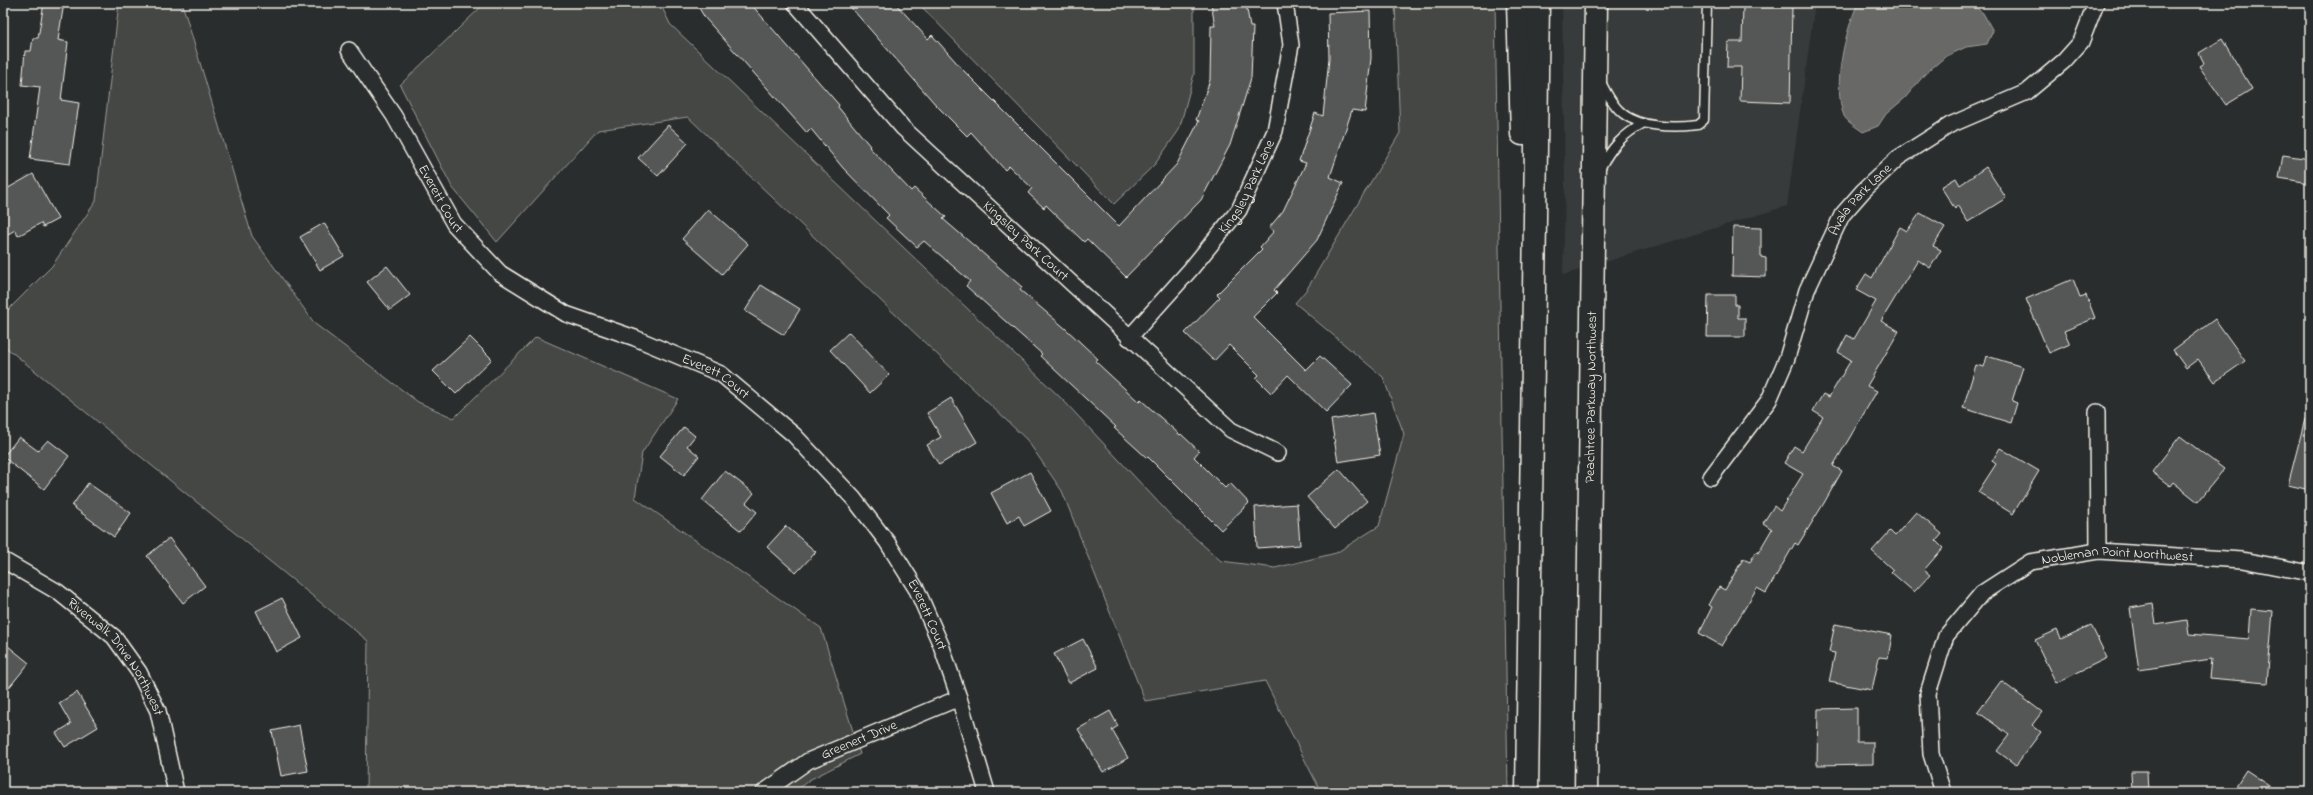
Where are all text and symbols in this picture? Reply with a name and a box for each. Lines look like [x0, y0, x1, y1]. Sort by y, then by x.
street label: Kingsley Park Lane [1213, 135, 1281, 238]
street label: Avala Park Lane [1823, 158, 1897, 239]
street label: Everett Court [413, 161, 468, 238]
street label: Kingsley Park Court [978, 196, 1074, 286]
street label: Peachtree Parkway Northwest [1579, 310, 1603, 483]
street label: Everett Court [678, 348, 754, 404]
street label: Nobleman Point Northwest [2040, 541, 2194, 570]
street label: Everett Court [902, 575, 953, 653]
street label: Riverwalk Drive Northwest [63, 593, 169, 718]
street label: Greenert Drive [818, 714, 901, 765]

